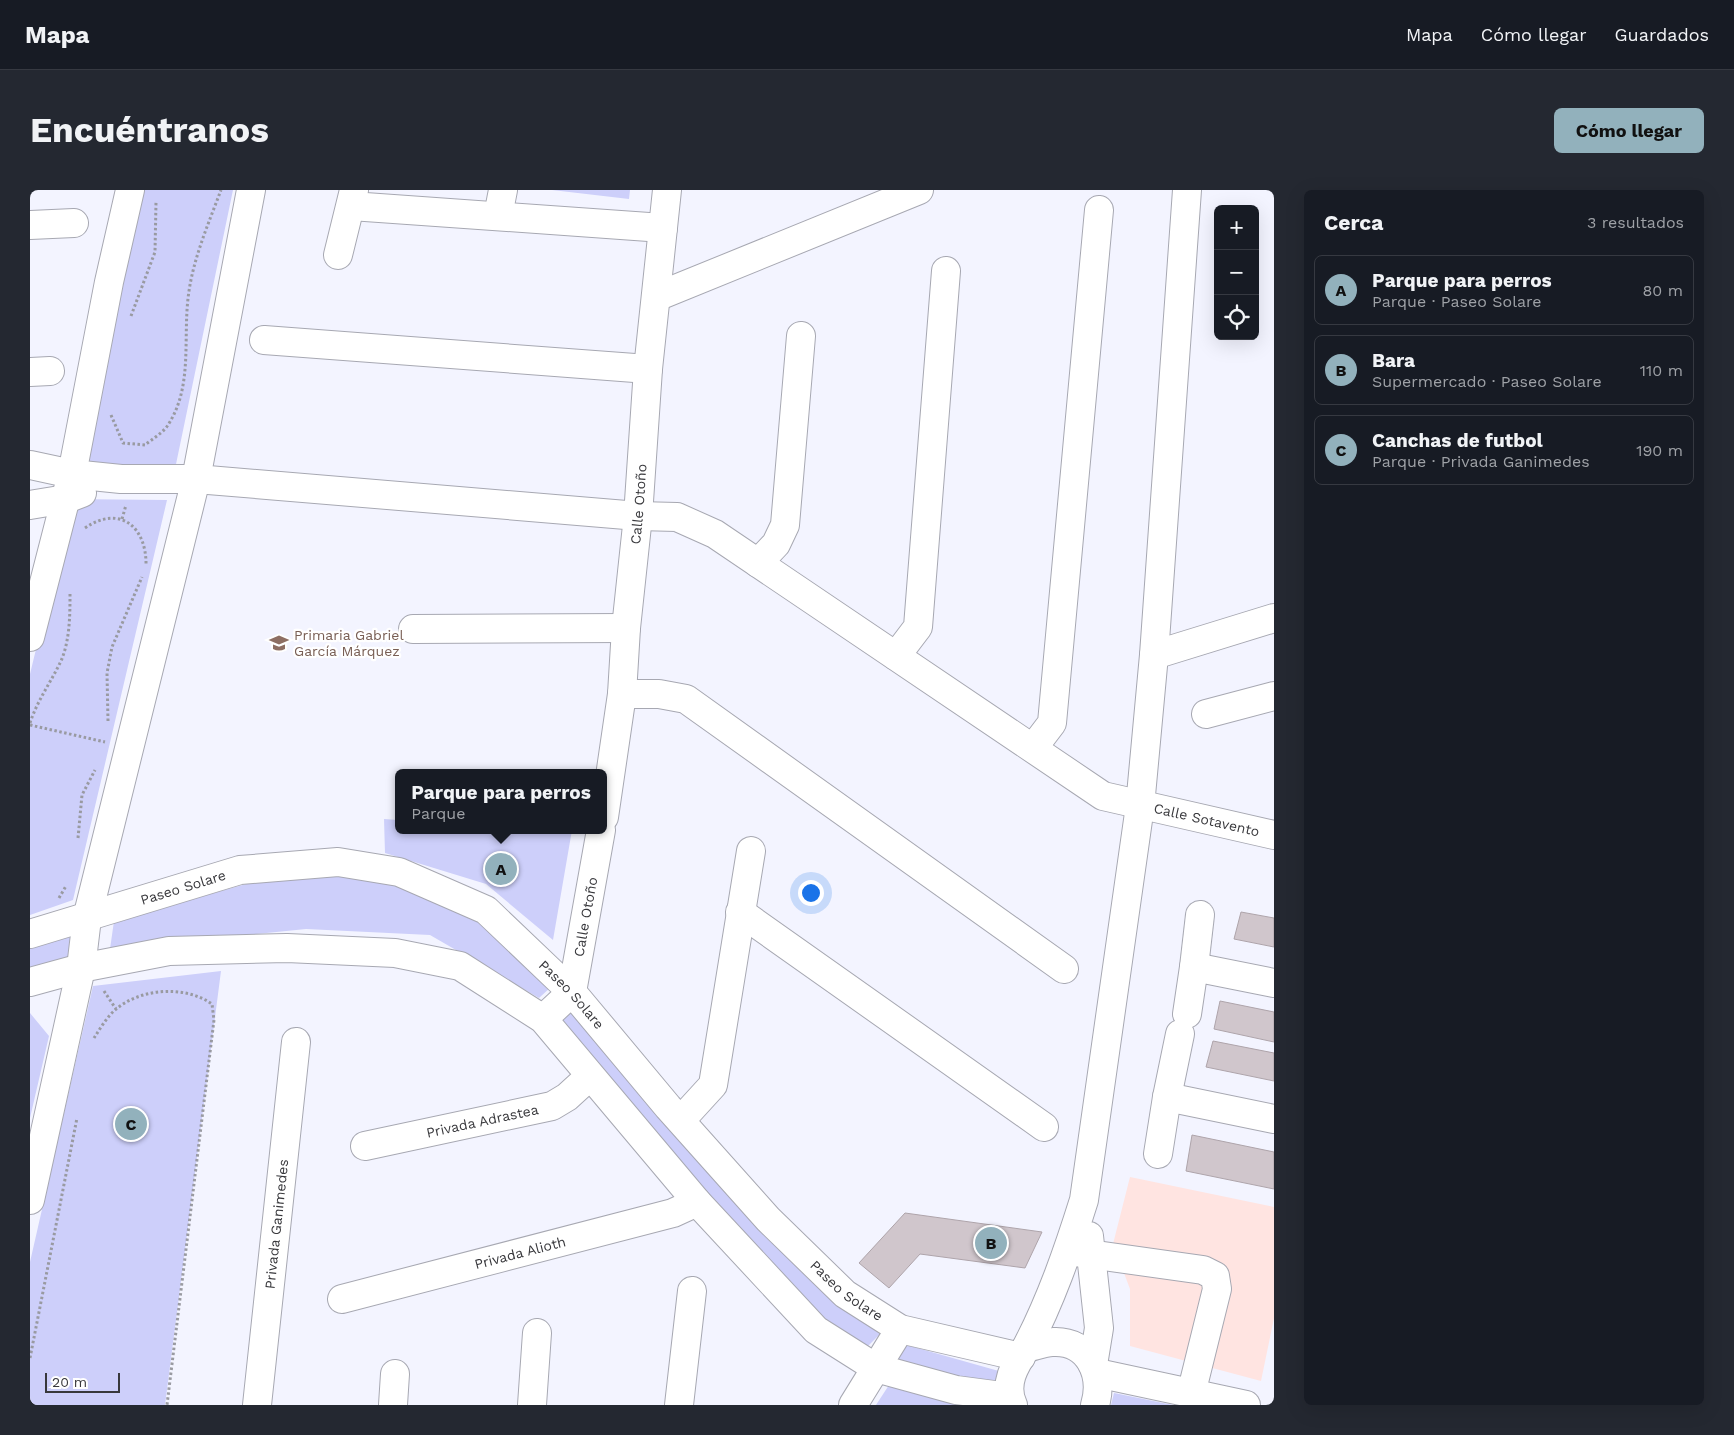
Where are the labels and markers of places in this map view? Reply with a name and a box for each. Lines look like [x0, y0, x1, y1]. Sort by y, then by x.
place label: Primaria Gabriel García Márquez [294, 627, 404, 659]
school or university icon: Primaria Gabriel García Márquez [268, 632, 290, 654]
pin: A [485, 850, 517, 888]
pin: C [115, 1105, 147, 1143]
pin: B [975, 1224, 1007, 1262]

